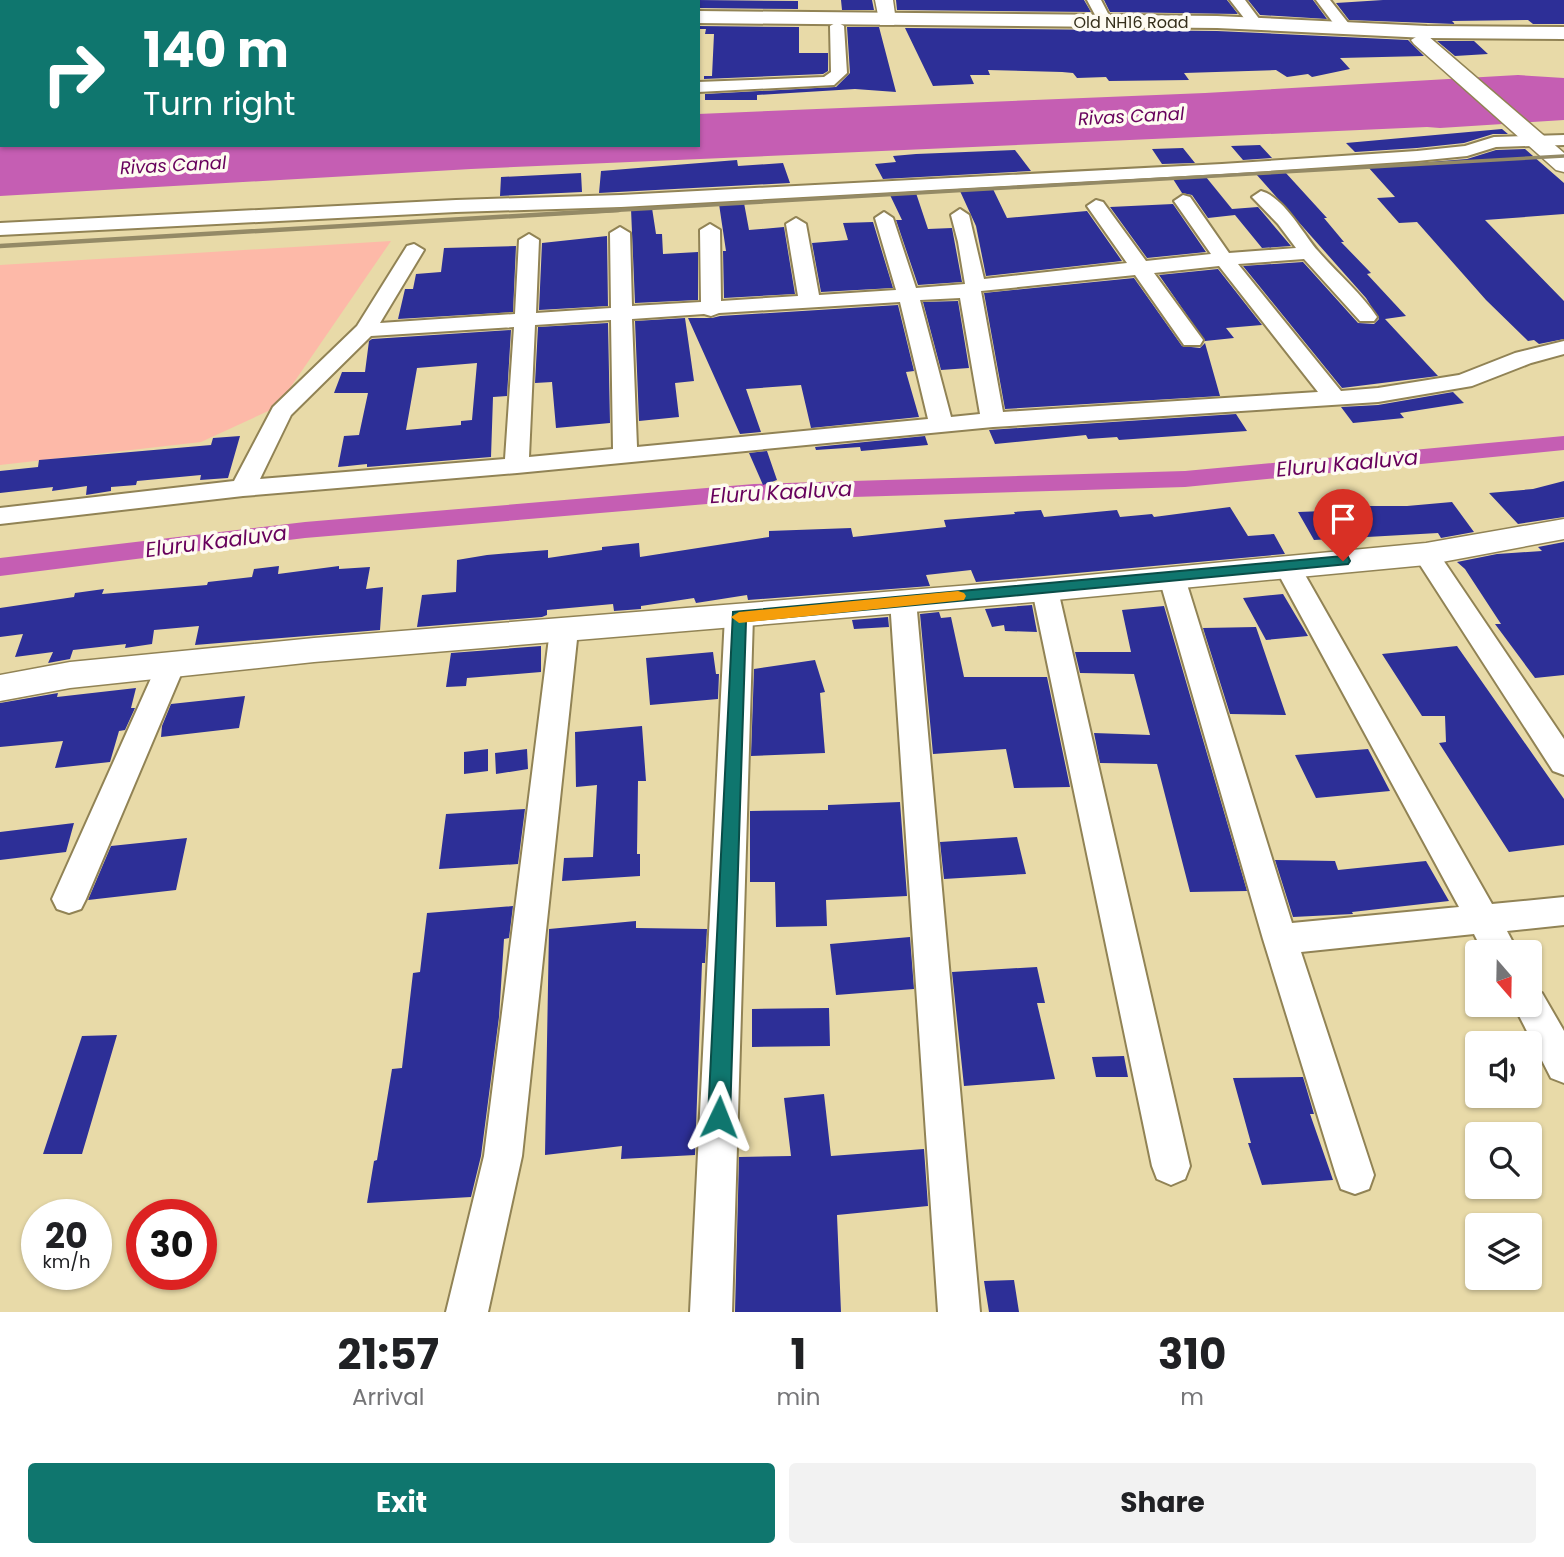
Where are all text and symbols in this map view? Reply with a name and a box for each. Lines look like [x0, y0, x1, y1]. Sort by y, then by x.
street label: Old NH16 Road [1073, 11, 1189, 34]
text: 140 m [143, 16, 289, 84]
icon: right [28, 28, 119, 119]
text: Turn right [143, 81, 295, 126]
water label: Rivas Canal [1077, 101, 1185, 131]
water label: Rivas Canal [119, 150, 227, 180]
water label: Eluru Kaaluva [1275, 442, 1419, 484]
water label: Eluru Kaaluva [709, 474, 853, 510]
pin [1313, 489, 1373, 561]
icon: arrive [1324, 500, 1362, 538]
water label: Eluru Kaaluva [144, 518, 288, 564]
north arrow [1465, 940, 1542, 1017]
map controls [1465, 940, 1542, 1290]
button: sound [1465, 1031, 1542, 1108]
position arrow [682, 1080, 756, 1154]
button: search [1465, 1122, 1542, 1199]
speed limit sign: 30 [126, 1199, 217, 1290]
text: 20 [45, 1211, 88, 1260]
button: layers [1465, 1213, 1542, 1290]
text: km/h [43, 1249, 90, 1274]
text: 21:57 [337, 1325, 439, 1384]
text: 1 [791, 1325, 806, 1384]
text: 310 [1158, 1325, 1227, 1384]
text: Arrival [352, 1381, 424, 1413]
text: min [776, 1381, 820, 1413]
text: m [1180, 1381, 1204, 1413]
button: Exit [28, 1463, 775, 1543]
button: Share [789, 1463, 1536, 1543]

